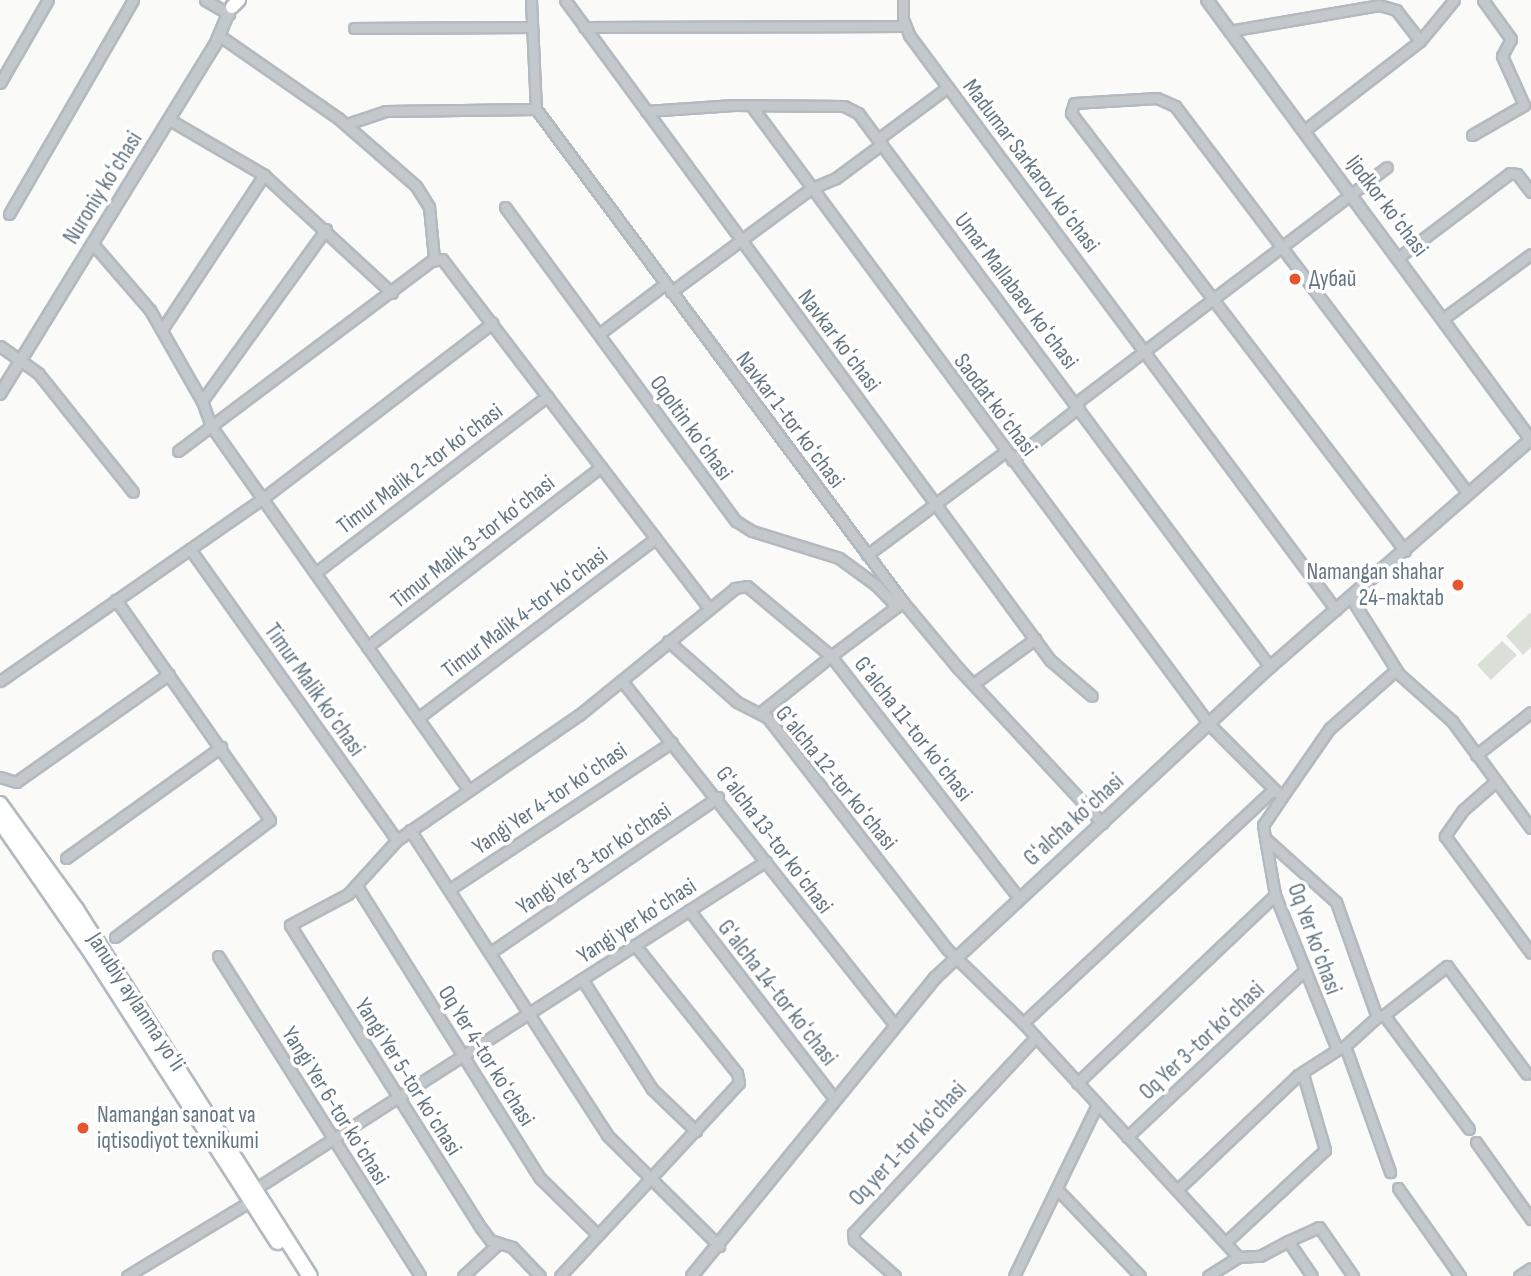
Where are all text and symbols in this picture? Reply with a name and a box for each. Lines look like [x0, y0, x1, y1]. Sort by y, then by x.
street label: Madumar Sarkarov koʻchasi [957, 74, 1105, 258]
street label: Nuroniy koʻchasi [58, 127, 148, 249]
street label: Ijodkor koʻchasi [1340, 150, 1434, 262]
street label: Umar Mallabaev koʻchasi [948, 207, 1084, 375]
place label: Дубай [1309, 265, 1356, 293]
marker: Дубай [1287, 271, 1303, 287]
street label: Navkar koʻchasi [792, 284, 886, 398]
street label: Navkar 1-tor koʻchasi [730, 346, 850, 494]
street label: Saodat koʻchasi [948, 348, 1042, 462]
street label: Oqoltin koʻchasi [644, 370, 738, 486]
street label: Timur Malik 2-tor koʻchasi [332, 398, 508, 540]
street label: Timur Malik 3-tor koʻchasi [386, 469, 560, 615]
street label: Timur Malik 4-tor koʻchasi [437, 542, 613, 684]
place label: Namangan shahar 24-maktab [1306, 558, 1444, 612]
marker: Namangan shahar 24-maktab [1450, 577, 1466, 593]
street label: Timur Malik koʻchasi [258, 618, 370, 762]
street label: Gʻalcha 11-tor koʻchasi [848, 651, 978, 807]
street label: Gʻalcha 12-tor koʻchasi [769, 700, 903, 856]
street label: Yangi Yer 4-tor koʻchasi [467, 737, 633, 861]
street label: Gʻalcha 13-tor koʻchasi [710, 761, 838, 919]
street label: Gʻalcha koʻchasi [1018, 768, 1130, 872]
street label: Yangi Yer 3-tor koʻchasi [511, 797, 677, 921]
street label: Yangi yer koʻchasi [572, 872, 702, 970]
street label: Oq Yer koʻchasi [1281, 880, 1347, 998]
street label: Gʻalcha 14-tor koʻchasi [711, 915, 843, 1071]
street label: Janubiy aylanma yoʻli [81, 928, 191, 1076]
street label: Oq Yer 3-tor koʻchasi [1134, 976, 1270, 1106]
street label: Oq Yer 4-tor koʻchasi [432, 981, 540, 1131]
street label: Yangi Yer 5-tor koʻchasi [349, 993, 467, 1161]
street label: Yangi Yer 6-tor koʻchasi [275, 1022, 395, 1190]
street label: Oq yer 1-tor koʻchasi [844, 1076, 972, 1212]
place label: Namangan sanoat va iqtisodiyot texnikumi [97, 1101, 259, 1155]
marker: Namangan sanoat va iqtisodiyot texnikumi [75, 1120, 91, 1136]

